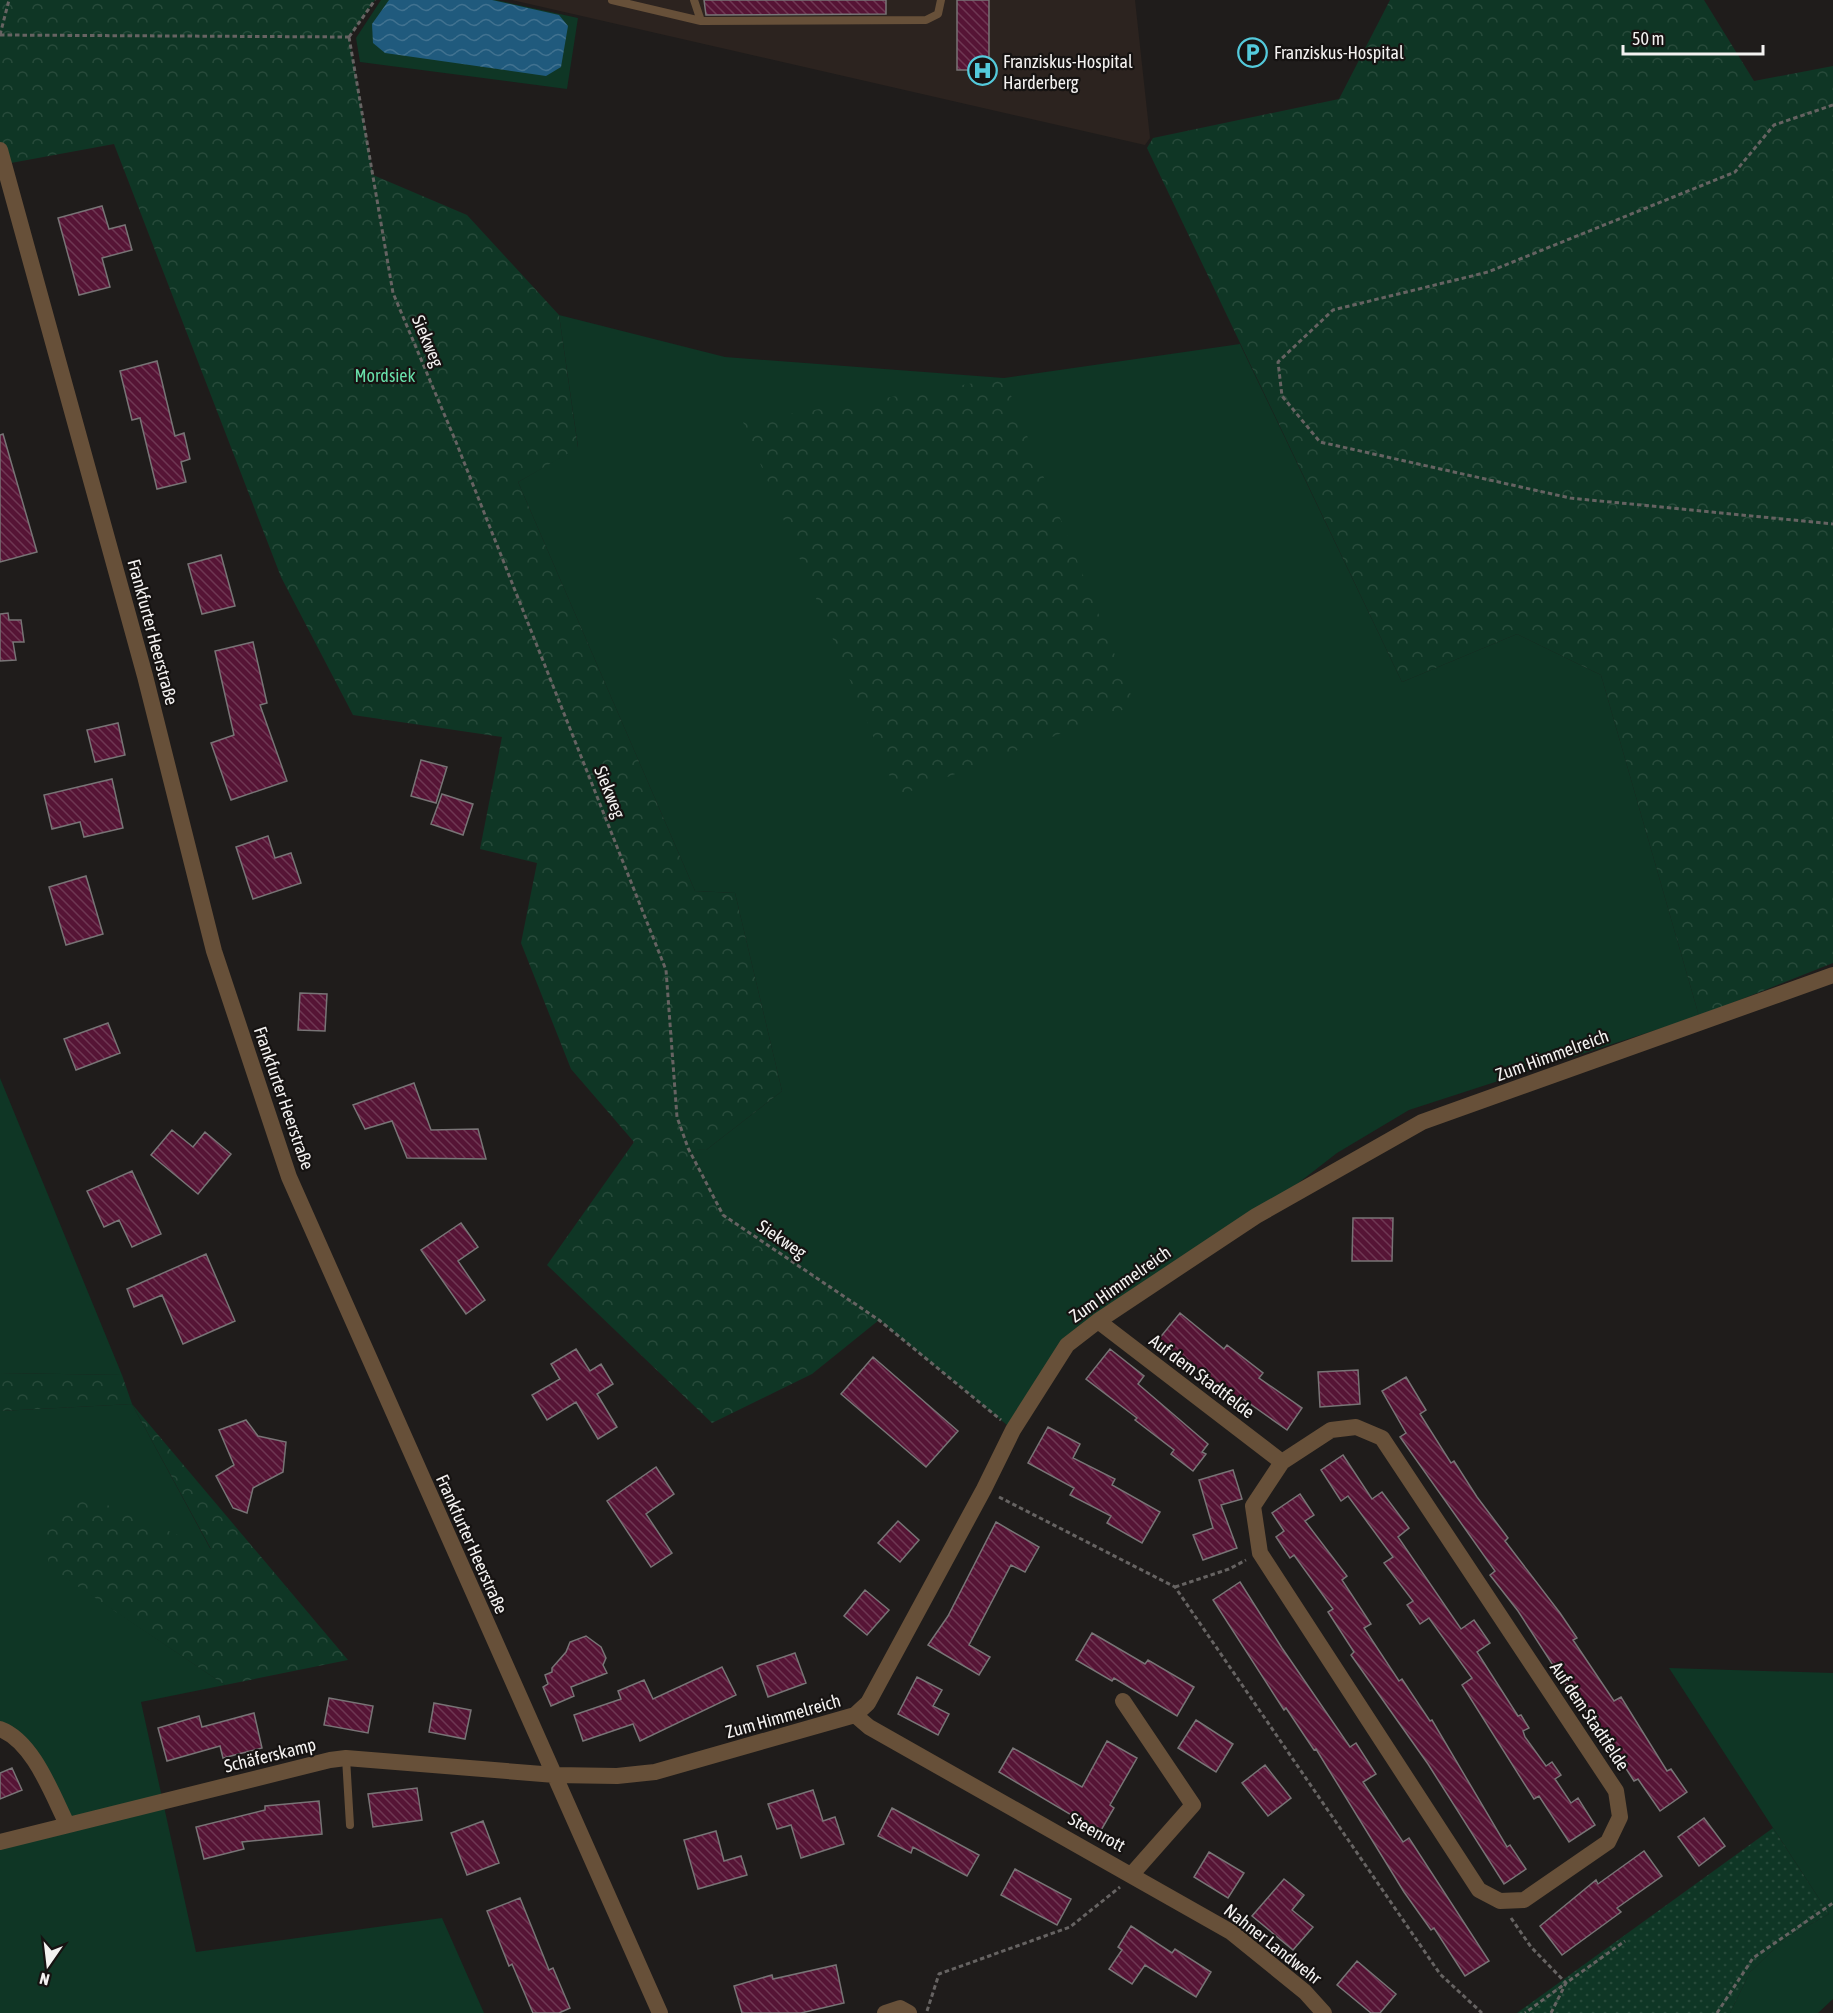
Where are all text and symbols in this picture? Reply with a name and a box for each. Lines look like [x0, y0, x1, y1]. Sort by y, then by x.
scale bar [1623, 18, 1762, 56]
text: 50 m [1632, 28, 1664, 49]
parking icon: Franziskus-Hospital [1237, 36, 1269, 68]
place label: Franziskus-Hospital [1274, 42, 1404, 63]
place label: Franziskus-Hospital Harderberg [1003, 51, 1133, 93]
hospital icon: Franziskus-Hospital Harderberg [966, 55, 998, 87]
street label: Siekweg [408, 312, 448, 370]
park label: Mordsiek [355, 365, 416, 386]
street label: Frankfurter Heerstraße [123, 557, 183, 707]
street label: Siekweg [590, 763, 630, 821]
street label: Frankfurter Heerstraße [250, 1024, 318, 1172]
street label: Zum Himmelreich [1493, 1025, 1611, 1085]
street label: Siekweg [754, 1215, 811, 1263]
street label: Zum Himmelreich [1065, 1241, 1175, 1327]
street label: Auf dem Stadtfelde [1145, 1330, 1259, 1422]
street label: Frankfurter Heerstraße [432, 1471, 512, 1617]
street label: Auf dem Stadtfelde [1546, 1658, 1634, 1774]
street label: Zum Himmelreich [723, 1690, 843, 1742]
street label: Schäferskamp [222, 1733, 318, 1777]
street label: Steenrott [1065, 1808, 1129, 1856]
street label: Nahner Landwehr [1220, 1899, 1326, 1989]
north arrow [18, 1935, 78, 1995]
text: N [38, 1970, 51, 1989]

